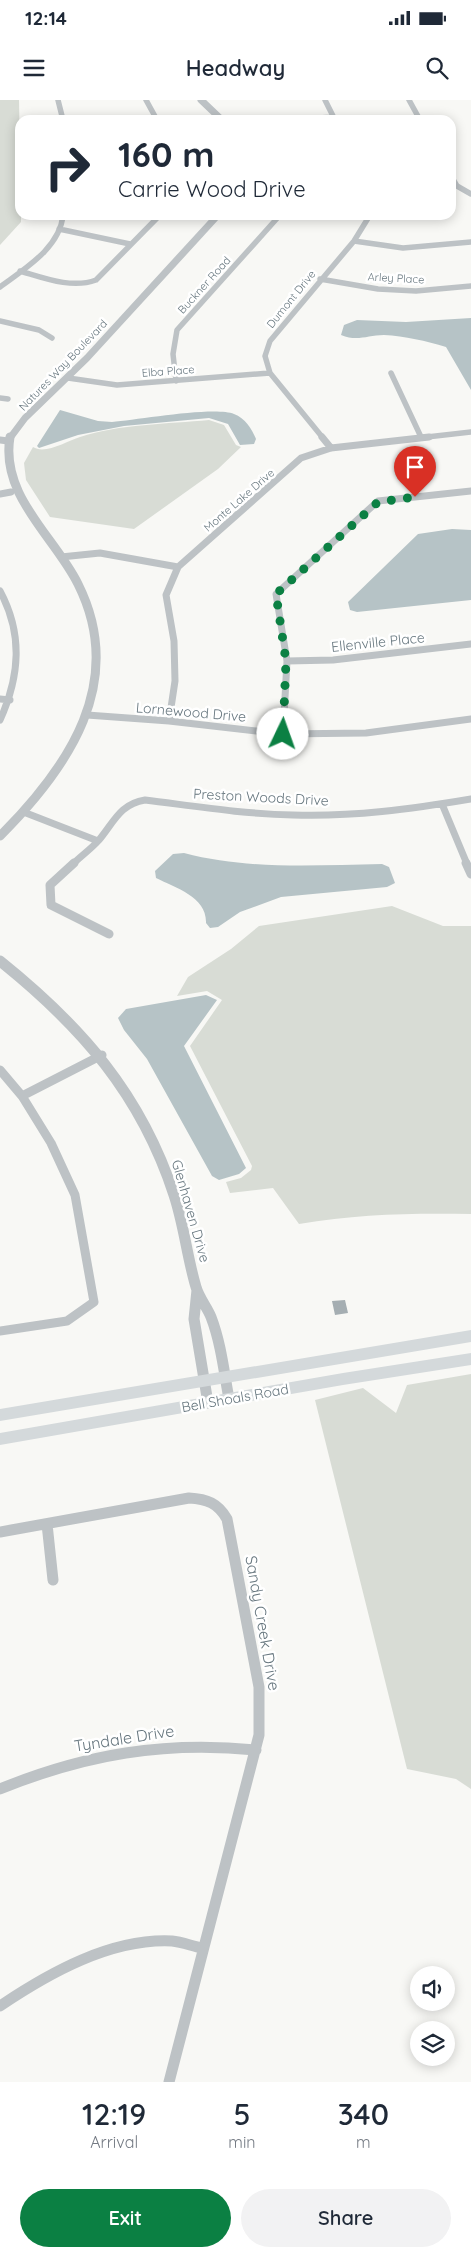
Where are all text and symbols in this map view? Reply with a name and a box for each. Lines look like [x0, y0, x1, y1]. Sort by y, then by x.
text: 12:14 [25, 6, 67, 30]
icon: menu [20, 54, 48, 82]
text: Headway [186, 54, 285, 82]
icon: search [423, 54, 451, 82]
text: 160 m [118, 132, 215, 176]
icon: right [35, 135, 100, 200]
text: Carrie Wood Drive [118, 175, 306, 203]
street label: Buckner Road [175, 254, 233, 316]
street label: Dumont Drive [263, 267, 319, 331]
street label: Arley Place [367, 270, 425, 286]
street label: Natures Way Boulevard [16, 317, 110, 413]
street label: Elba Place [141, 362, 195, 380]
pin [394, 446, 436, 497]
icon: arrive [401, 453, 429, 481]
street label: Monte Lake Drive [201, 466, 277, 534]
street label: Ellenville Place [330, 628, 426, 656]
street label: Lornewood Drive [135, 698, 247, 726]
position arrow [256, 707, 308, 759]
street label: Preston Woods Drive [193, 784, 329, 810]
street label: Glenhaven Drive [168, 1158, 214, 1264]
street label: Bell Shoals Road [180, 1380, 290, 1416]
street label: Sandy Creek Drive [241, 1554, 285, 1692]
street label: Tyndale Drive [72, 1720, 176, 1756]
map controls [410, 1966, 455, 2066]
button: sound [410, 1966, 455, 2011]
button: layers [410, 2021, 455, 2066]
text: 12:19 [82, 2095, 146, 2133]
text: 5 [233, 2095, 250, 2133]
text: 340 [338, 2095, 389, 2133]
text: Arrival [90, 2132, 138, 2152]
text: min [228, 2132, 256, 2152]
text: m [356, 2132, 371, 2152]
button: Exit [20, 2189, 231, 2247]
button: Share [241, 2189, 451, 2247]

